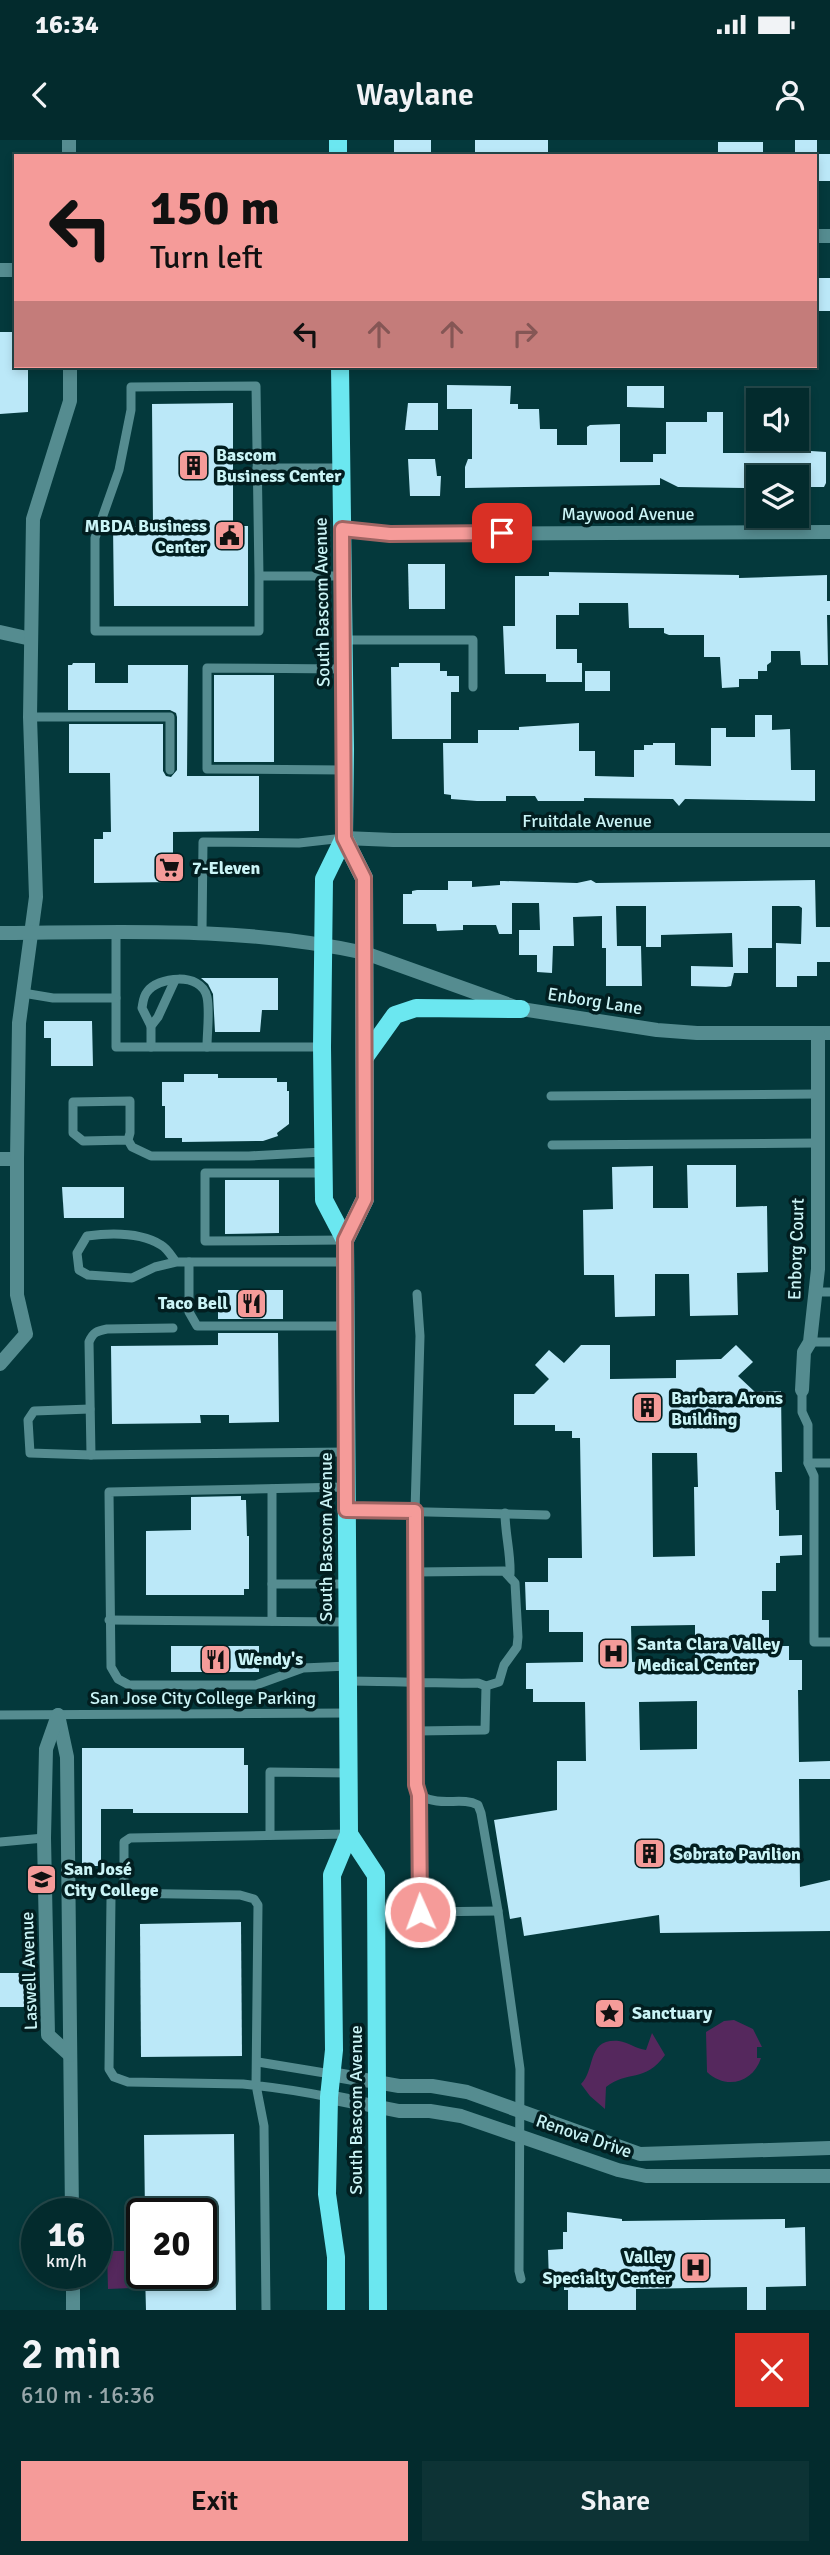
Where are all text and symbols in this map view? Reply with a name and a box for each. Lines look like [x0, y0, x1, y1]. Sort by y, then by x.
text: 16:34 [35, 9, 99, 41]
text: Waylane [356, 75, 474, 114]
icon: back [21, 76, 59, 114]
icon: person [771, 76, 809, 114]
text: 150 m [150, 178, 280, 238]
icon: left [35, 182, 126, 273]
text: Turn left [150, 238, 263, 277]
icon: left [287, 315, 325, 353]
icon: ahead [360, 315, 398, 353]
icon: ahead [433, 315, 471, 353]
icon: right [506, 315, 544, 353]
map controls [746, 388, 809, 528]
button: sound [746, 388, 809, 451]
place label: Bascom Business Center [216, 444, 342, 487]
building icon: Bascom Business Center [176, 448, 210, 482]
button: layers [746, 465, 809, 528]
pin [472, 503, 532, 563]
street label: Maywood Avenue [561, 503, 695, 525]
icon: arrive [483, 514, 521, 552]
place label: MBDA Business Center [85, 515, 208, 558]
street label: South Bascom Avenue [310, 517, 334, 687]
public building icon: MBDA Business Center [213, 519, 247, 553]
street label: Fruitdale Avenue [522, 810, 652, 832]
supermarket icon: 7-Eleven [152, 851, 186, 885]
place label: 7-Eleven [192, 857, 260, 879]
street label: Enborg Lane [546, 983, 644, 1019]
street label: Enborg Court [783, 1198, 809, 1300]
restaurant icon: Taco Bell [234, 1286, 268, 1320]
place label: Taco Bell [158, 1292, 228, 1314]
place label: Barbara Arons Building [671, 1387, 783, 1430]
building icon: Barbara Arons Building [631, 1391, 665, 1425]
street label: South Bascom Avenue [315, 1452, 337, 1622]
place label: Santa Clara Valley Medical Center [637, 1633, 780, 1676]
hospital icon: Santa Clara Valley Medical Center [597, 1637, 631, 1671]
restaurant icon: Wendy's [198, 1642, 232, 1676]
place label: Wendy's [238, 1648, 303, 1670]
street label: San Jose City College Parking [90, 1687, 316, 1709]
building icon: Sobrato Pavilion [633, 1837, 667, 1871]
place label: Sobrato Pavilion [673, 1843, 801, 1865]
place label: San José City College [64, 1858, 159, 1901]
school or university icon: San José City College [24, 1862, 58, 1896]
position arrow [383, 1875, 457, 1949]
street label: Laswell Avenue [16, 1911, 42, 2031]
place icon: Sanctuary [592, 1996, 626, 2030]
place label: Sanctuary [632, 2002, 712, 2024]
street label: South Bascom Avenue [345, 2025, 367, 2195]
street label: Renova Drive [533, 2109, 635, 2163]
speed limit sign: 20 [126, 2198, 217, 2289]
text: 16 [48, 2213, 85, 2256]
place label: Valley Specialty Center [542, 2246, 673, 2289]
text: km/h [46, 2250, 87, 2272]
hospital icon: Valley Specialty Center [678, 2250, 712, 2284]
text: 2 min [21, 2329, 122, 2380]
button: close [735, 2333, 809, 2407]
text: 610 m · 16:36 [21, 2381, 155, 2410]
button: Exit [21, 2461, 408, 2541]
button: Share [422, 2461, 809, 2541]

